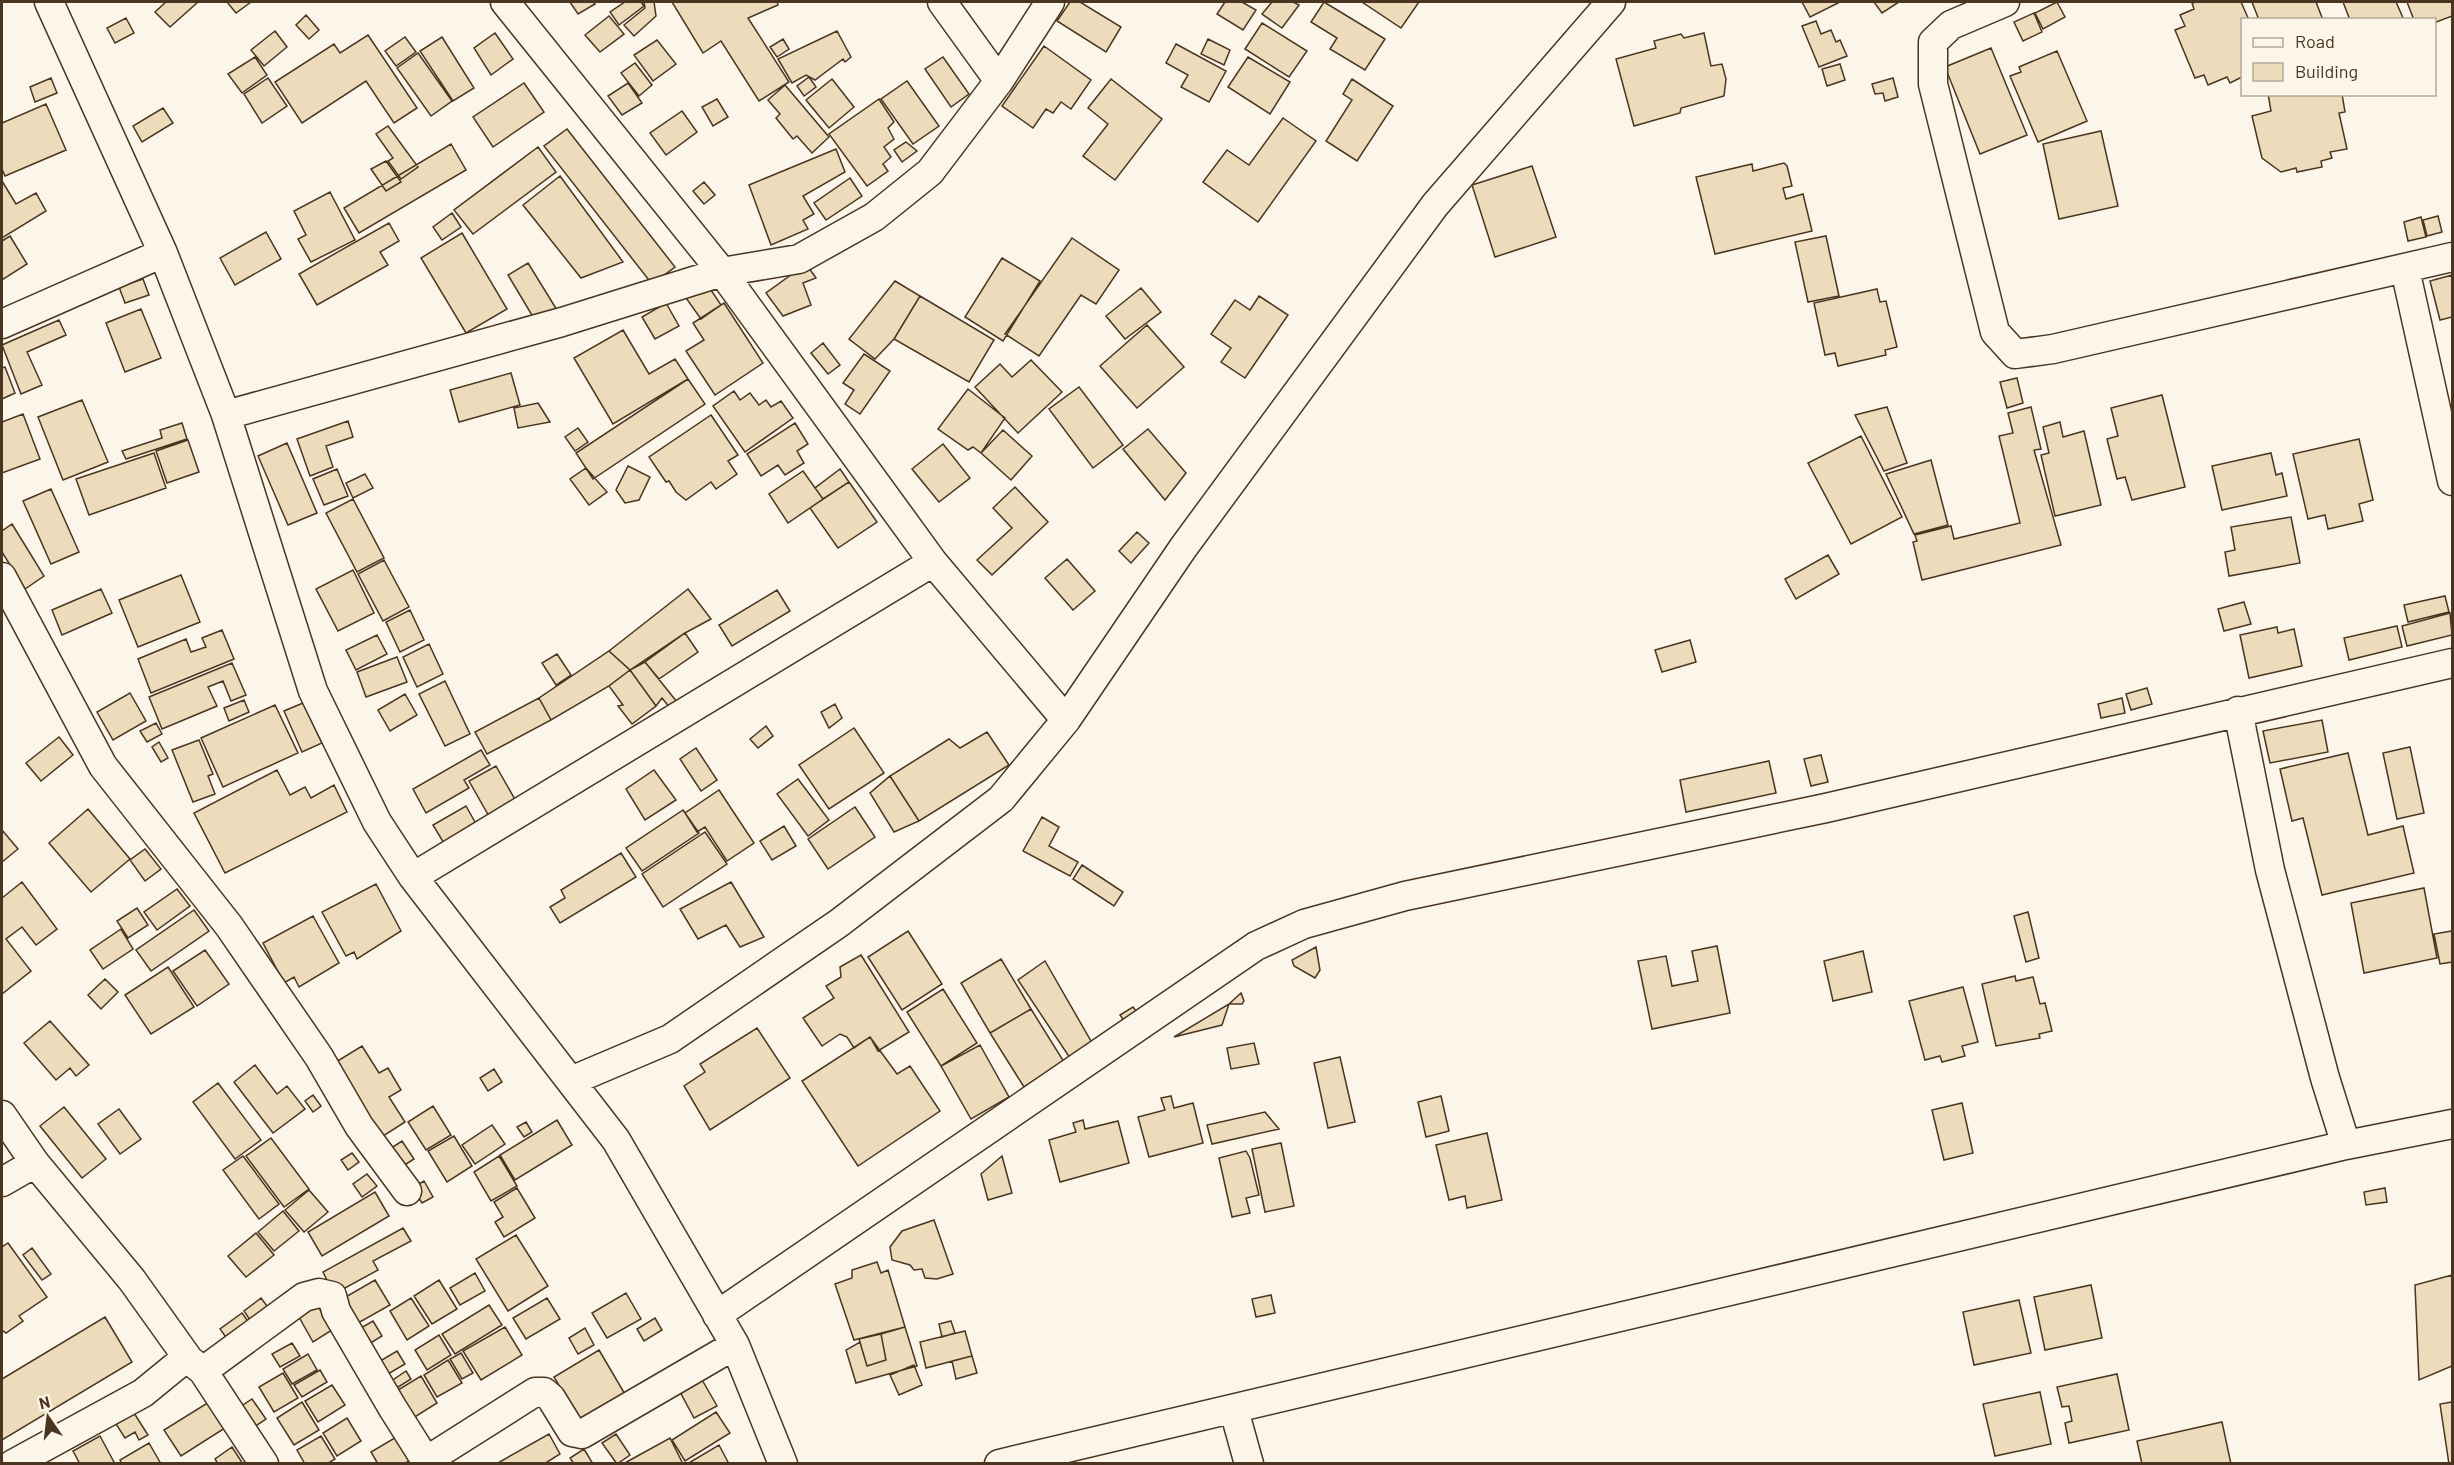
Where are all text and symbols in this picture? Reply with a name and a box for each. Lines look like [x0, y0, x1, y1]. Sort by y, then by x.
legend [2241, 18, 2436, 96]
text: Road [2295, 30, 2335, 52]
text: Building [2295, 60, 2358, 82]
north arrow [18, 1387, 78, 1447]
text: N [37, 1391, 52, 1412]

